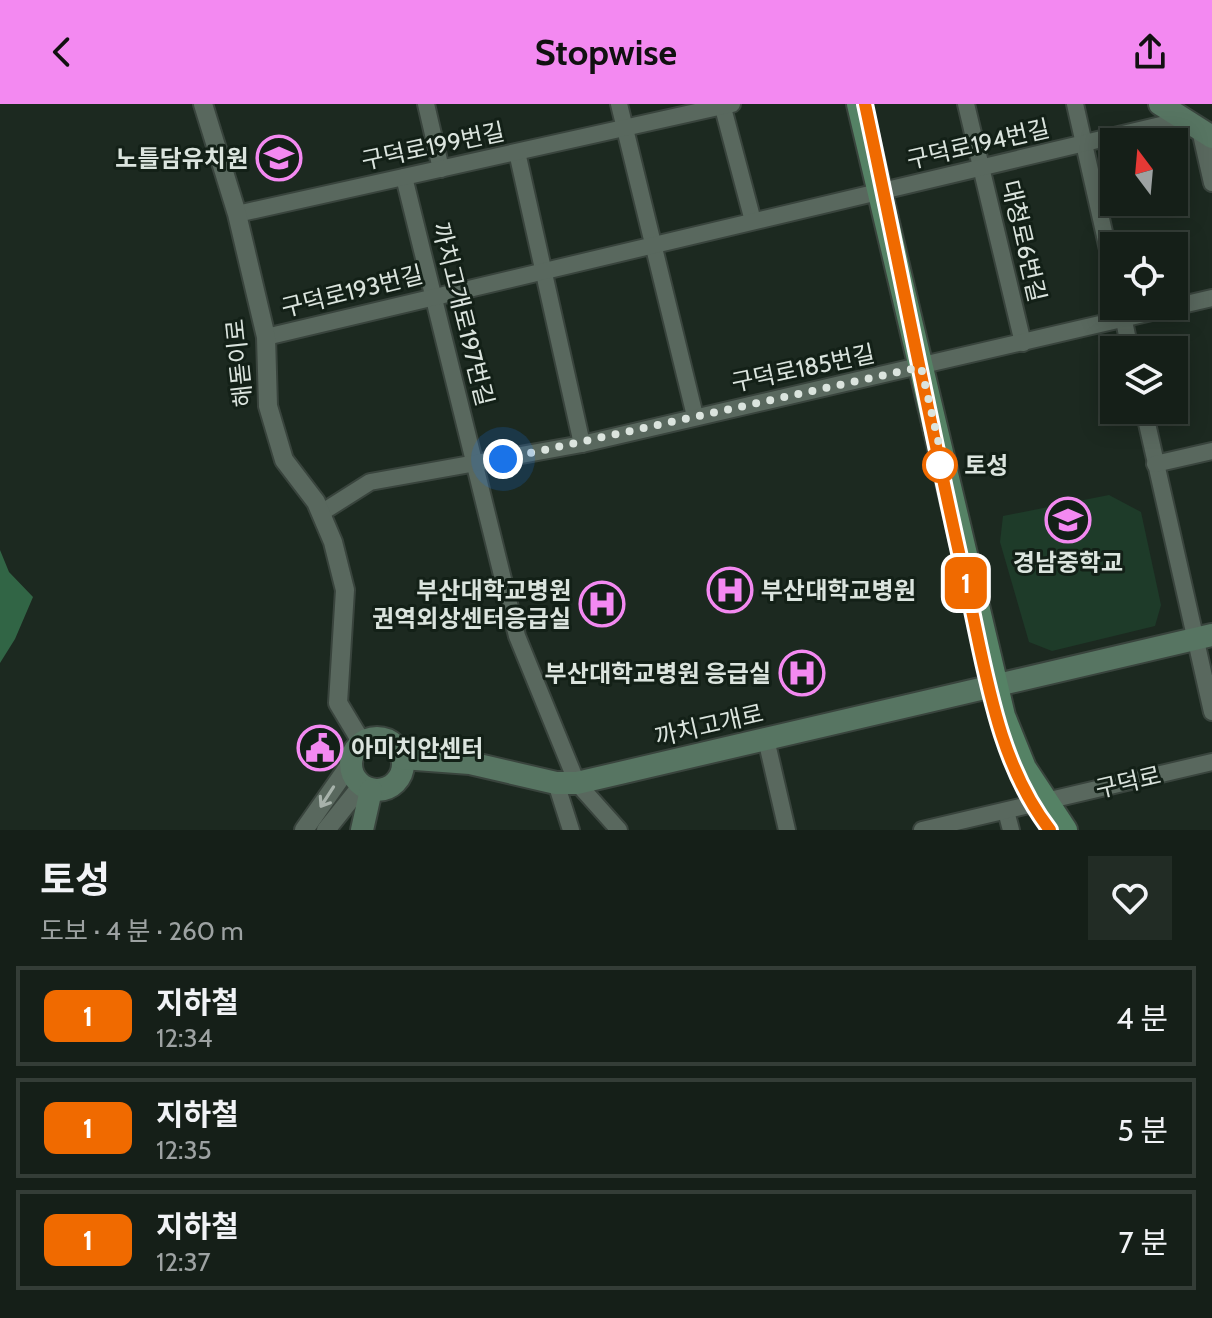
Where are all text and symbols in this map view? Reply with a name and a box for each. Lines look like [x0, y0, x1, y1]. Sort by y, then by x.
icon: back [40, 30, 84, 74]
text: Stopwise [535, 30, 677, 74]
icon: share [1128, 30, 1172, 74]
street label: 구덕로194번길 [904, 113, 1052, 175]
street label: 구덕로199번길 [359, 117, 507, 175]
north arrow [1100, 128, 1188, 216]
map controls [1100, 128, 1188, 424]
school or university icon: 노틀담유치원 [255, 134, 303, 182]
place label: 노틀담유치원 [116, 144, 248, 173]
street label: 대청로6번길 [996, 177, 1052, 305]
street label: 까치고개로197번길 [426, 219, 500, 409]
button: locate [1100, 232, 1188, 320]
street label: 구덕로193번길 [278, 259, 426, 323]
street label: 해돋이로 [220, 318, 258, 408]
button: layers [1100, 336, 1188, 424]
street label: 구덕로185번길 [729, 339, 877, 397]
your location [483, 439, 523, 479]
marker: 토성 [923, 448, 957, 482]
place label: 토성 [964, 451, 1008, 480]
school or university icon: 경남중학교 [1044, 496, 1092, 544]
place label: 경남중학교 [1013, 548, 1123, 577]
line badge: 1 [940, 557, 992, 609]
hospital icon: 부산대학교병원 [706, 566, 754, 614]
text: 1 [961, 566, 971, 600]
place label: 부산대학교병원 권역외상센터응급실 [372, 576, 571, 633]
place label: 부산대학교병원 [761, 576, 916, 605]
hospital icon: 부산대학교병원 권역외상센터응급실 [578, 580, 626, 628]
hospital icon: 부산대학교병원 응급실 [778, 649, 826, 697]
place label: 부산대학교병원 응급실 [545, 659, 771, 688]
street label: 까치고개로 [652, 698, 766, 752]
public building icon: 아미치안센터 [296, 724, 344, 772]
place label: 아미치안센터 [351, 734, 483, 763]
street label: 구덕로 [1092, 760, 1164, 804]
one-way arrow [319, 785, 336, 807]
text: 토성 [40, 856, 110, 903]
button: heart [1088, 856, 1172, 940]
text: 도보 · 4 분 · 260 m [40, 915, 244, 947]
text: 지하철 [156, 984, 239, 1021]
text: 1 [83, 999, 93, 1033]
text: 4 분 [1116, 1000, 1168, 1037]
text: 12:34 [156, 1022, 213, 1054]
text: 지하철 [156, 1096, 239, 1133]
text: 1 [83, 1111, 93, 1145]
text: 5 분 [1117, 1112, 1168, 1149]
text: 12:35 [156, 1134, 212, 1166]
text: 지하철 [156, 1208, 239, 1245]
text: 1 [83, 1223, 93, 1257]
text: 7 분 [1119, 1224, 1168, 1261]
text: 12:37 [156, 1246, 211, 1278]

